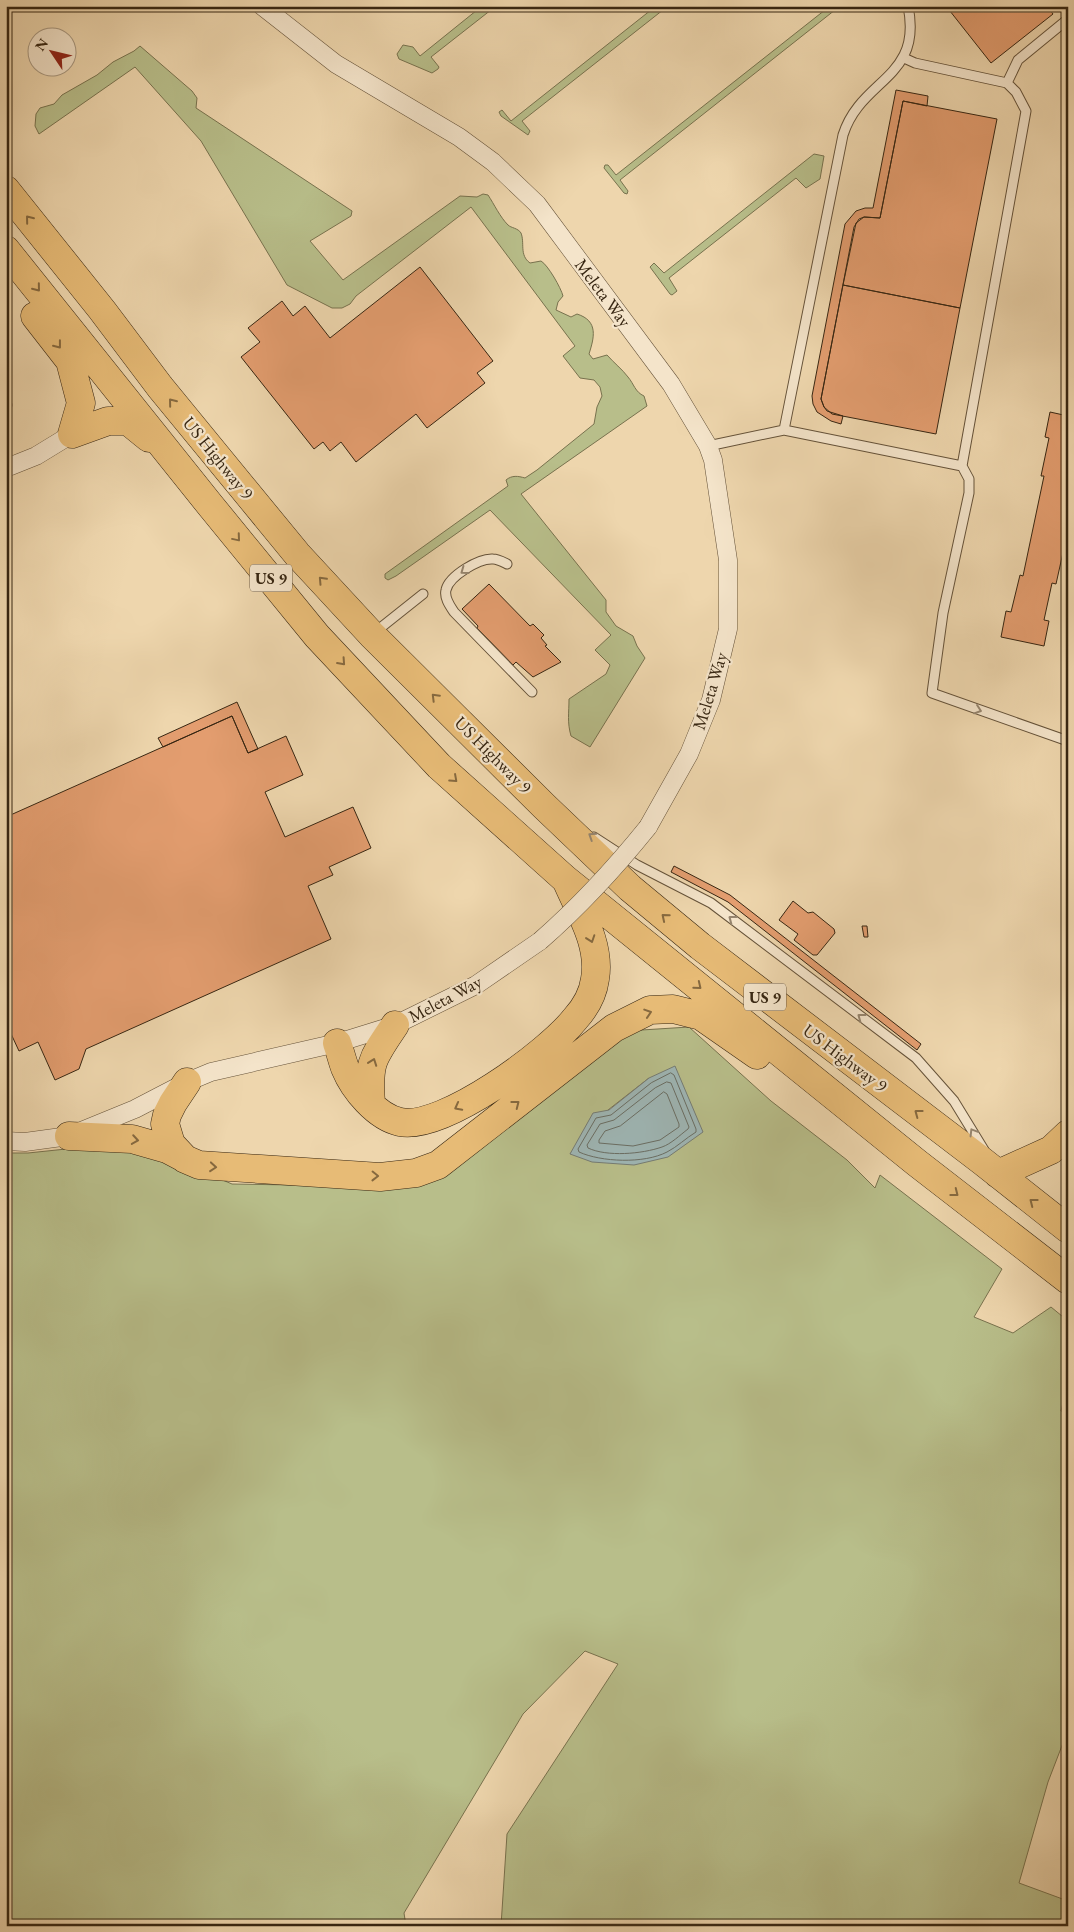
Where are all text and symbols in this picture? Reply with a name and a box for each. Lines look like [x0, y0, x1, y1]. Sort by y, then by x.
north arrow [28, 28, 78, 78]
text: N [31, 34, 52, 54]
one-way arrow [27, 216, 35, 225]
street label: Meleta Way [570, 254, 637, 332]
one-way arrow [31, 282, 39, 291]
one-way arrow [52, 339, 60, 348]
one-way arrow [170, 399, 178, 408]
street label: US Highway 9 [178, 412, 259, 504]
one-way arrow [231, 532, 240, 541]
road number: US 9 [250, 564, 292, 592]
one-way arrow [460, 565, 469, 575]
one-way arrow [319, 577, 328, 586]
street label: Meleta Way [687, 649, 732, 733]
one-way arrow [336, 656, 345, 665]
one-way arrow [432, 694, 441, 703]
one-way arrow [973, 704, 982, 714]
street label: US Highway 9 [450, 711, 537, 798]
one-way arrow [448, 774, 457, 783]
one-way arrow [589, 833, 598, 843]
one-way arrow [661, 914, 670, 923]
one-way arrow [728, 916, 738, 925]
one-way arrow [586, 935, 596, 943]
street label: Meleta Way [404, 970, 486, 1028]
one-way arrow [693, 981, 702, 990]
road number: US 9 [744, 984, 786, 1010]
one-way arrow [644, 1008, 652, 1018]
one-way arrow [857, 1014, 867, 1023]
street label: US Highway 9 [798, 1018, 892, 1097]
one-way arrow [367, 1058, 377, 1067]
one-way arrow [454, 1101, 463, 1111]
one-way arrow [510, 1101, 519, 1110]
one-way arrow [914, 1110, 924, 1119]
one-way arrow [970, 1129, 980, 1138]
one-way arrow [132, 1134, 140, 1145]
one-way arrow [209, 1161, 217, 1172]
one-way arrow [372, 1171, 380, 1181]
one-way arrow [949, 1187, 958, 1195]
one-way arrow [1030, 1199, 1039, 1207]

